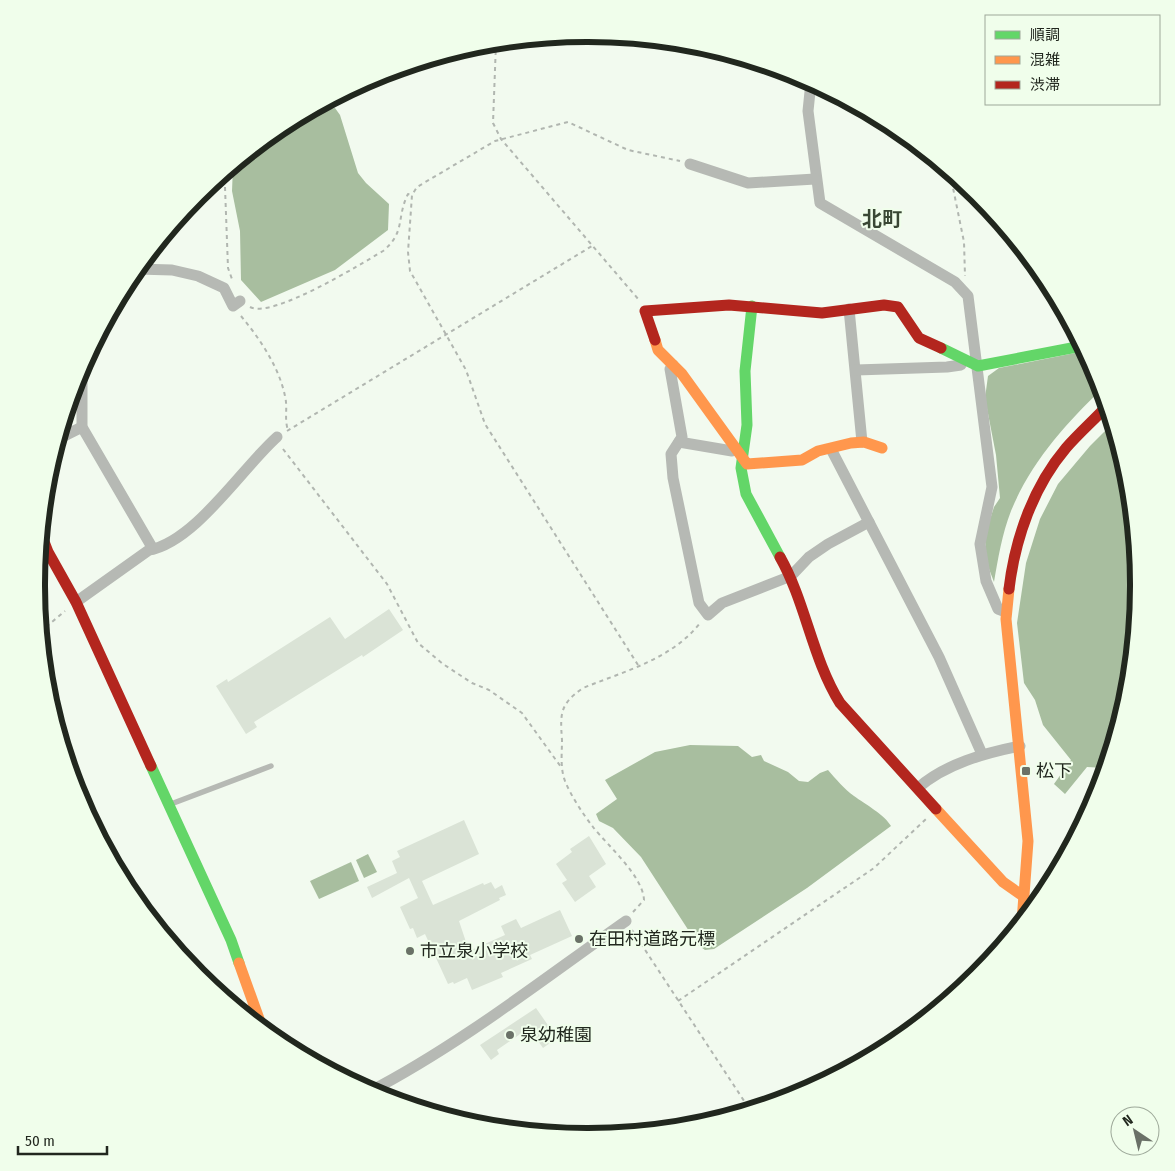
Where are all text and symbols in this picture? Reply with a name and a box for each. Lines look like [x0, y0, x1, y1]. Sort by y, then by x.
legend [985, 15, 1160, 105]
text: 順調 [1030, 26, 1060, 44]
text: 混雑 [1030, 51, 1060, 69]
text: 渋滞 [1030, 76, 1060, 94]
district label: 北町 [862, 207, 902, 231]
place label: 松下 [1036, 760, 1072, 782]
marker: 松下 [1020, 765, 1032, 777]
place label: 在田村道路元標 [589, 928, 715, 950]
marker: 在田村道路元標 [573, 933, 585, 945]
place label: 市立泉小学校 [420, 940, 528, 962]
marker: 市立泉小学校 [404, 945, 416, 957]
place label: 泉幼稚園 [520, 1024, 592, 1046]
marker: 泉幼稚園 [504, 1029, 516, 1041]
north arrow [1110, 1106, 1160, 1156]
text: N [1120, 1111, 1136, 1130]
scale bar [18, 1124, 106, 1156]
text: 50 m [25, 1132, 55, 1150]

